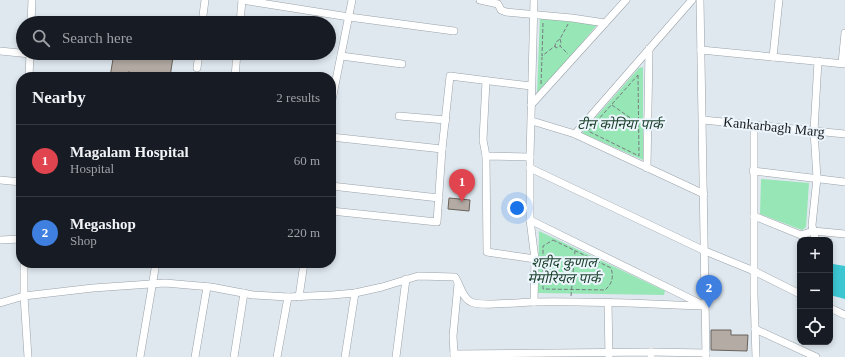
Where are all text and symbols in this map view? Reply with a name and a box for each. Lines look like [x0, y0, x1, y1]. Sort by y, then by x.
search box [16, 16, 336, 60]
icon: search [30, 27, 52, 49]
text: Search here [62, 30, 132, 46]
text: Nearby [32, 88, 86, 107]
text: 2 results [276, 90, 320, 105]
street label: Kankarbagh Marg [722, 114, 826, 140]
park label: टीन कोनिया पार्क [577, 116, 666, 132]
text: Magalam Hospital [70, 144, 189, 160]
text: 1 [42, 153, 48, 168]
text: 60 m [294, 153, 320, 168]
text: Hospital [70, 161, 114, 176]
pin: 1 [449, 169, 475, 202]
your location [507, 198, 527, 218]
text: Megashop [70, 216, 136, 232]
text: 2 [42, 225, 48, 240]
text: 220 m [287, 225, 320, 240]
text: Shop [70, 233, 97, 248]
map controls [797, 237, 833, 345]
button: + [797, 237, 833, 273]
park label: शहीद कुणाल मेमोरियल पार्क [527, 254, 604, 286]
button: − [797, 273, 833, 309]
pin: 2 [696, 275, 722, 308]
button: locate [797, 309, 833, 345]

